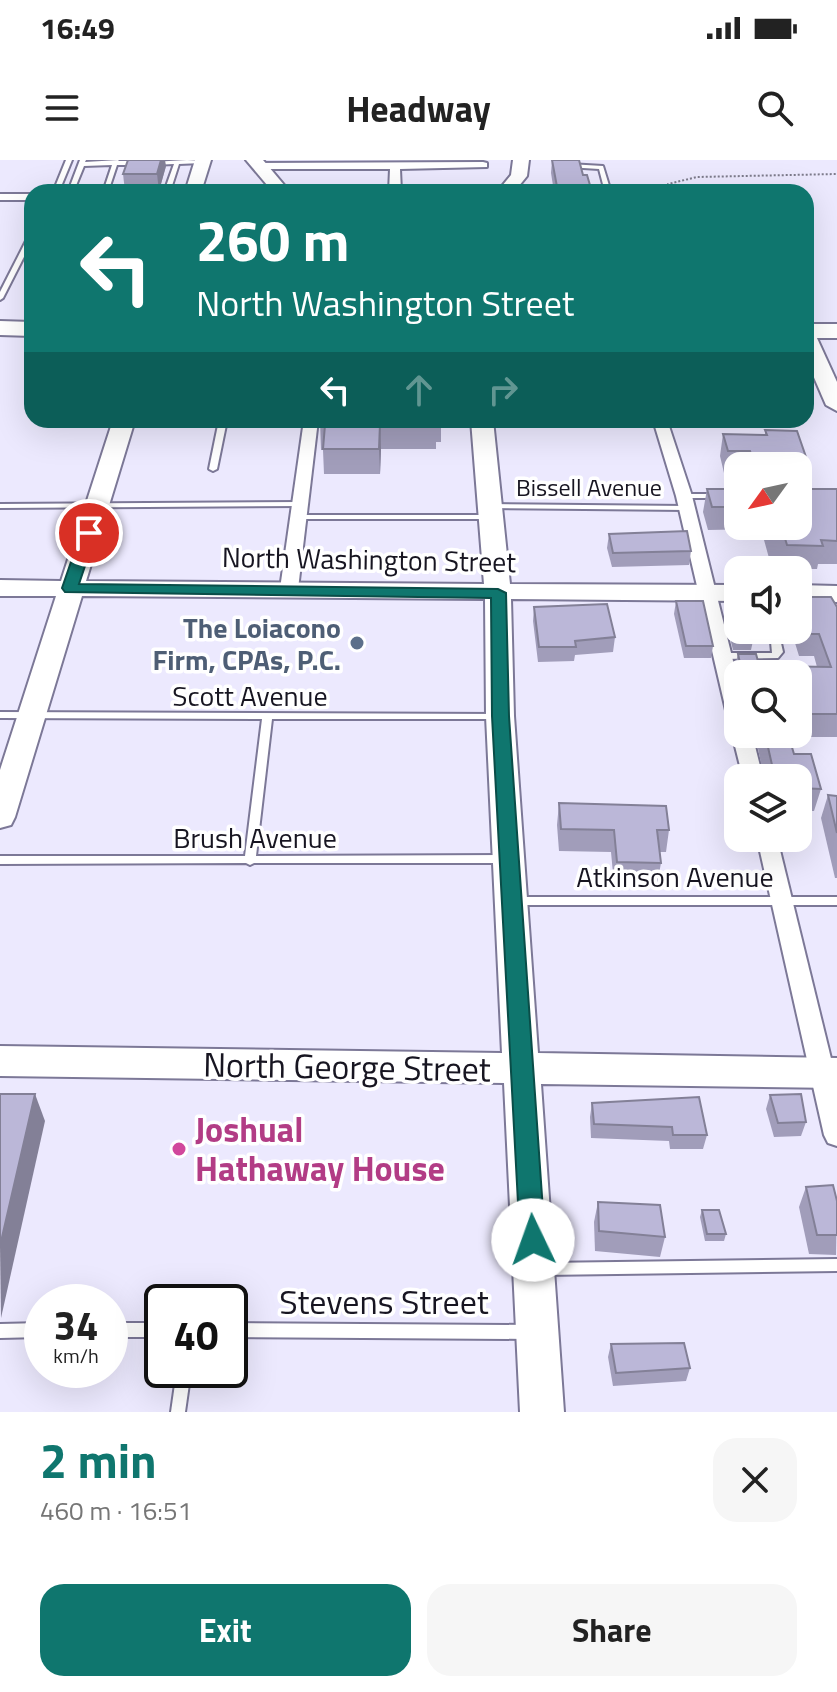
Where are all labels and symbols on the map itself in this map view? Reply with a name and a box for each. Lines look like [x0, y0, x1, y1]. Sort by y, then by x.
north arrow [724, 452, 812, 540]
street label: Bissell Avenue [516, 469, 662, 505]
pin [55, 499, 123, 567]
street label: North Washington Street [221, 535, 517, 583]
place label: The Loiacono Firm, CPAs, P.C. [152, 606, 341, 681]
marker: The Loiacono Firm, CPAs, P.C. [348, 634, 366, 652]
street label: Scott Avenue [172, 674, 328, 717]
street label: Brush Avenue [173, 816, 337, 859]
street label: Atkinson Avenue [576, 855, 774, 898]
street label: North George Street [203, 1037, 491, 1095]
place label: Joshual Hathaway House [195, 1103, 445, 1194]
marker: Joshual Hathaway House [170, 1140, 188, 1158]
position arrow [491, 1198, 575, 1282]
street label: Stevens Street [279, 1275, 489, 1327]
speed limit sign: 40 [144, 1284, 248, 1388]

